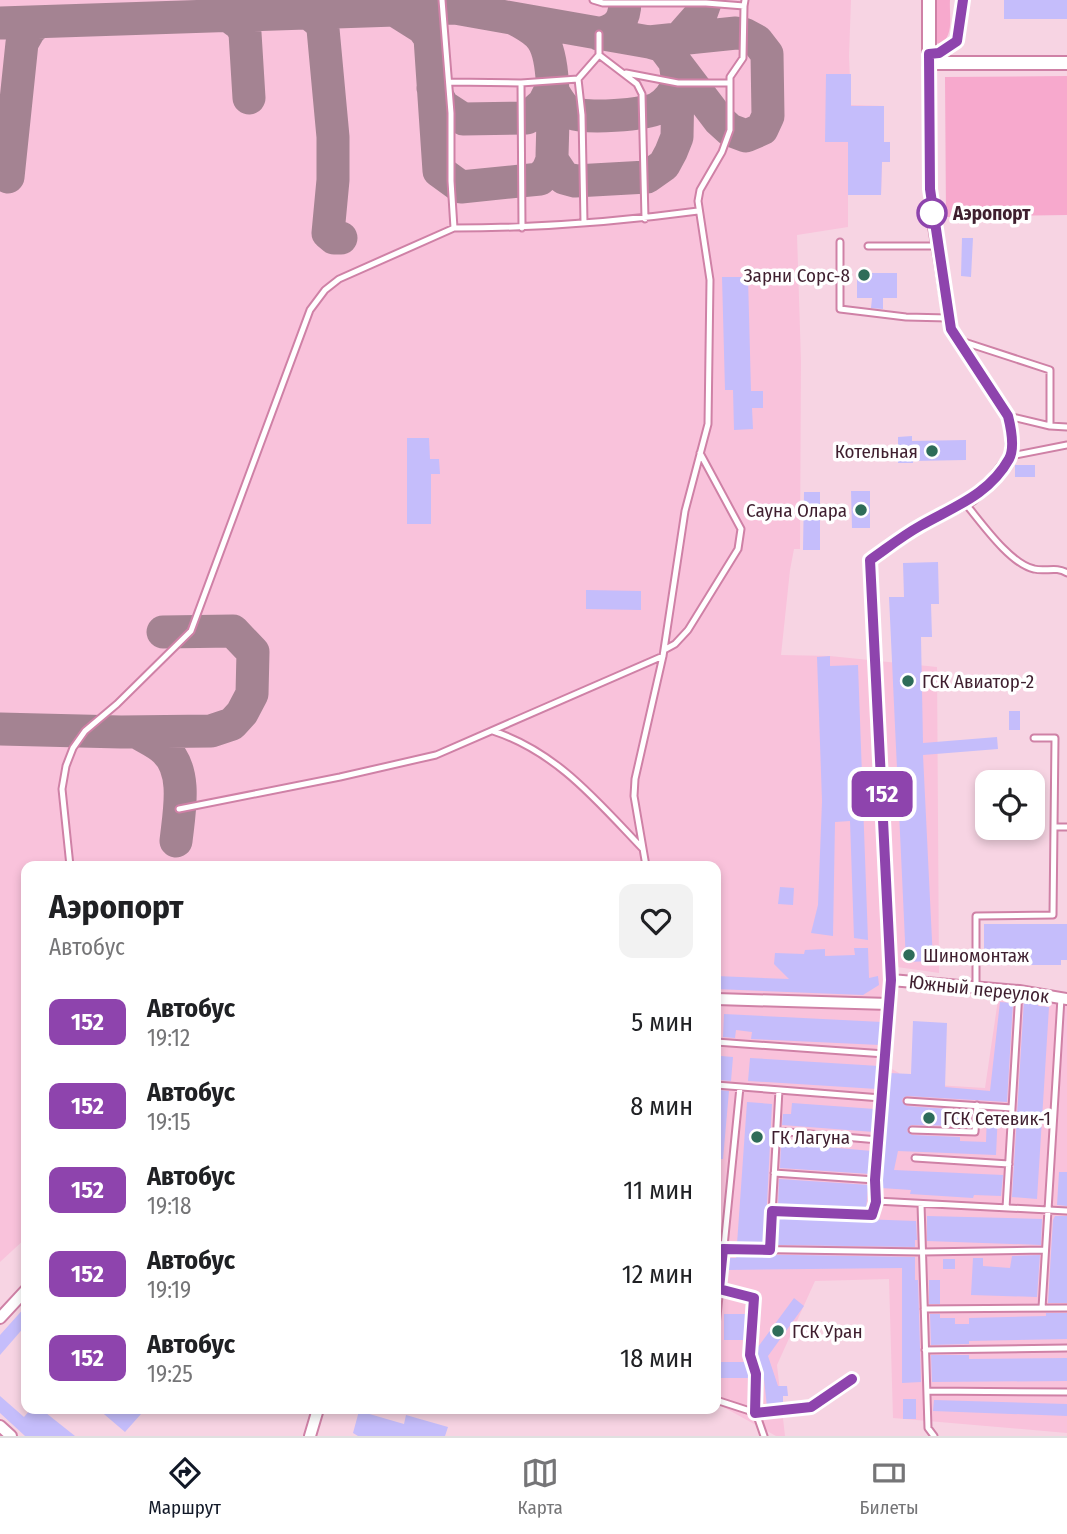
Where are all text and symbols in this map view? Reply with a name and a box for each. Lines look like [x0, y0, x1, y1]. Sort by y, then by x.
marker: Аэропорт [917, 198, 947, 228]
place label: Аэропорт [952, 202, 1031, 225]
place label: Зарни Сорс-8 [744, 264, 850, 287]
marker: Зарни Сорс-8 [856, 267, 872, 283]
place label: Котельная [835, 440, 918, 463]
marker: Котельная [924, 443, 940, 459]
place label: Сауна Олара [746, 499, 847, 522]
marker: Сауна Олара [853, 502, 869, 518]
place label: ГСК Авиатор-2 [922, 670, 1034, 693]
marker: ГСК Авиатор-2 [900, 673, 916, 689]
map controls [975, 770, 1045, 840]
button: locate [975, 770, 1045, 840]
line badge: 152 [842, 771, 922, 817]
text: 152 [866, 780, 898, 808]
button: heart [619, 884, 693, 958]
text: Аэропорт [49, 887, 183, 927]
text: Автобус [49, 933, 125, 961]
place label: Шиномонтаж [923, 944, 1029, 967]
marker: Шиномонтаж [901, 947, 917, 963]
street label: Южный переулок [908, 970, 1050, 1008]
text: Автобус [147, 993, 235, 1024]
text: 5 мин [631, 1007, 693, 1038]
text: 152 [71, 1008, 104, 1036]
text: 19:12 [147, 1024, 190, 1052]
text: Автобус [147, 1077, 235, 1108]
text: 8 мин [630, 1091, 693, 1122]
text: 152 [71, 1092, 104, 1120]
place label: ГСК Сетевик-1 [943, 1107, 1051, 1130]
text: 19:15 [147, 1108, 191, 1136]
marker: ГСК Сетевик-1 [921, 1110, 937, 1126]
place label: ГК Лагуна [771, 1126, 850, 1149]
marker: ГК Лагуна [749, 1129, 765, 1145]
text: Автобус [147, 1161, 235, 1192]
text: 11 мин [623, 1175, 693, 1206]
text: 152 [71, 1176, 104, 1204]
text: 19:18 [147, 1192, 192, 1220]
text: Автобус [147, 1245, 235, 1276]
text: 12 мин [622, 1259, 693, 1290]
text: 152 [71, 1260, 104, 1288]
text: 19:19 [147, 1276, 191, 1304]
place label: ГСК Уран [792, 1320, 863, 1343]
marker: ГСК Уран [770, 1323, 786, 1339]
text: Автобус [147, 1329, 235, 1360]
text: 18 мин [620, 1343, 693, 1374]
text: 152 [71, 1344, 104, 1372]
text: 19:25 [147, 1360, 193, 1388]
tab: Маршрут [148, 1454, 221, 1519]
tab: Карта [518, 1454, 563, 1519]
tab: Билеты [859, 1454, 919, 1519]

